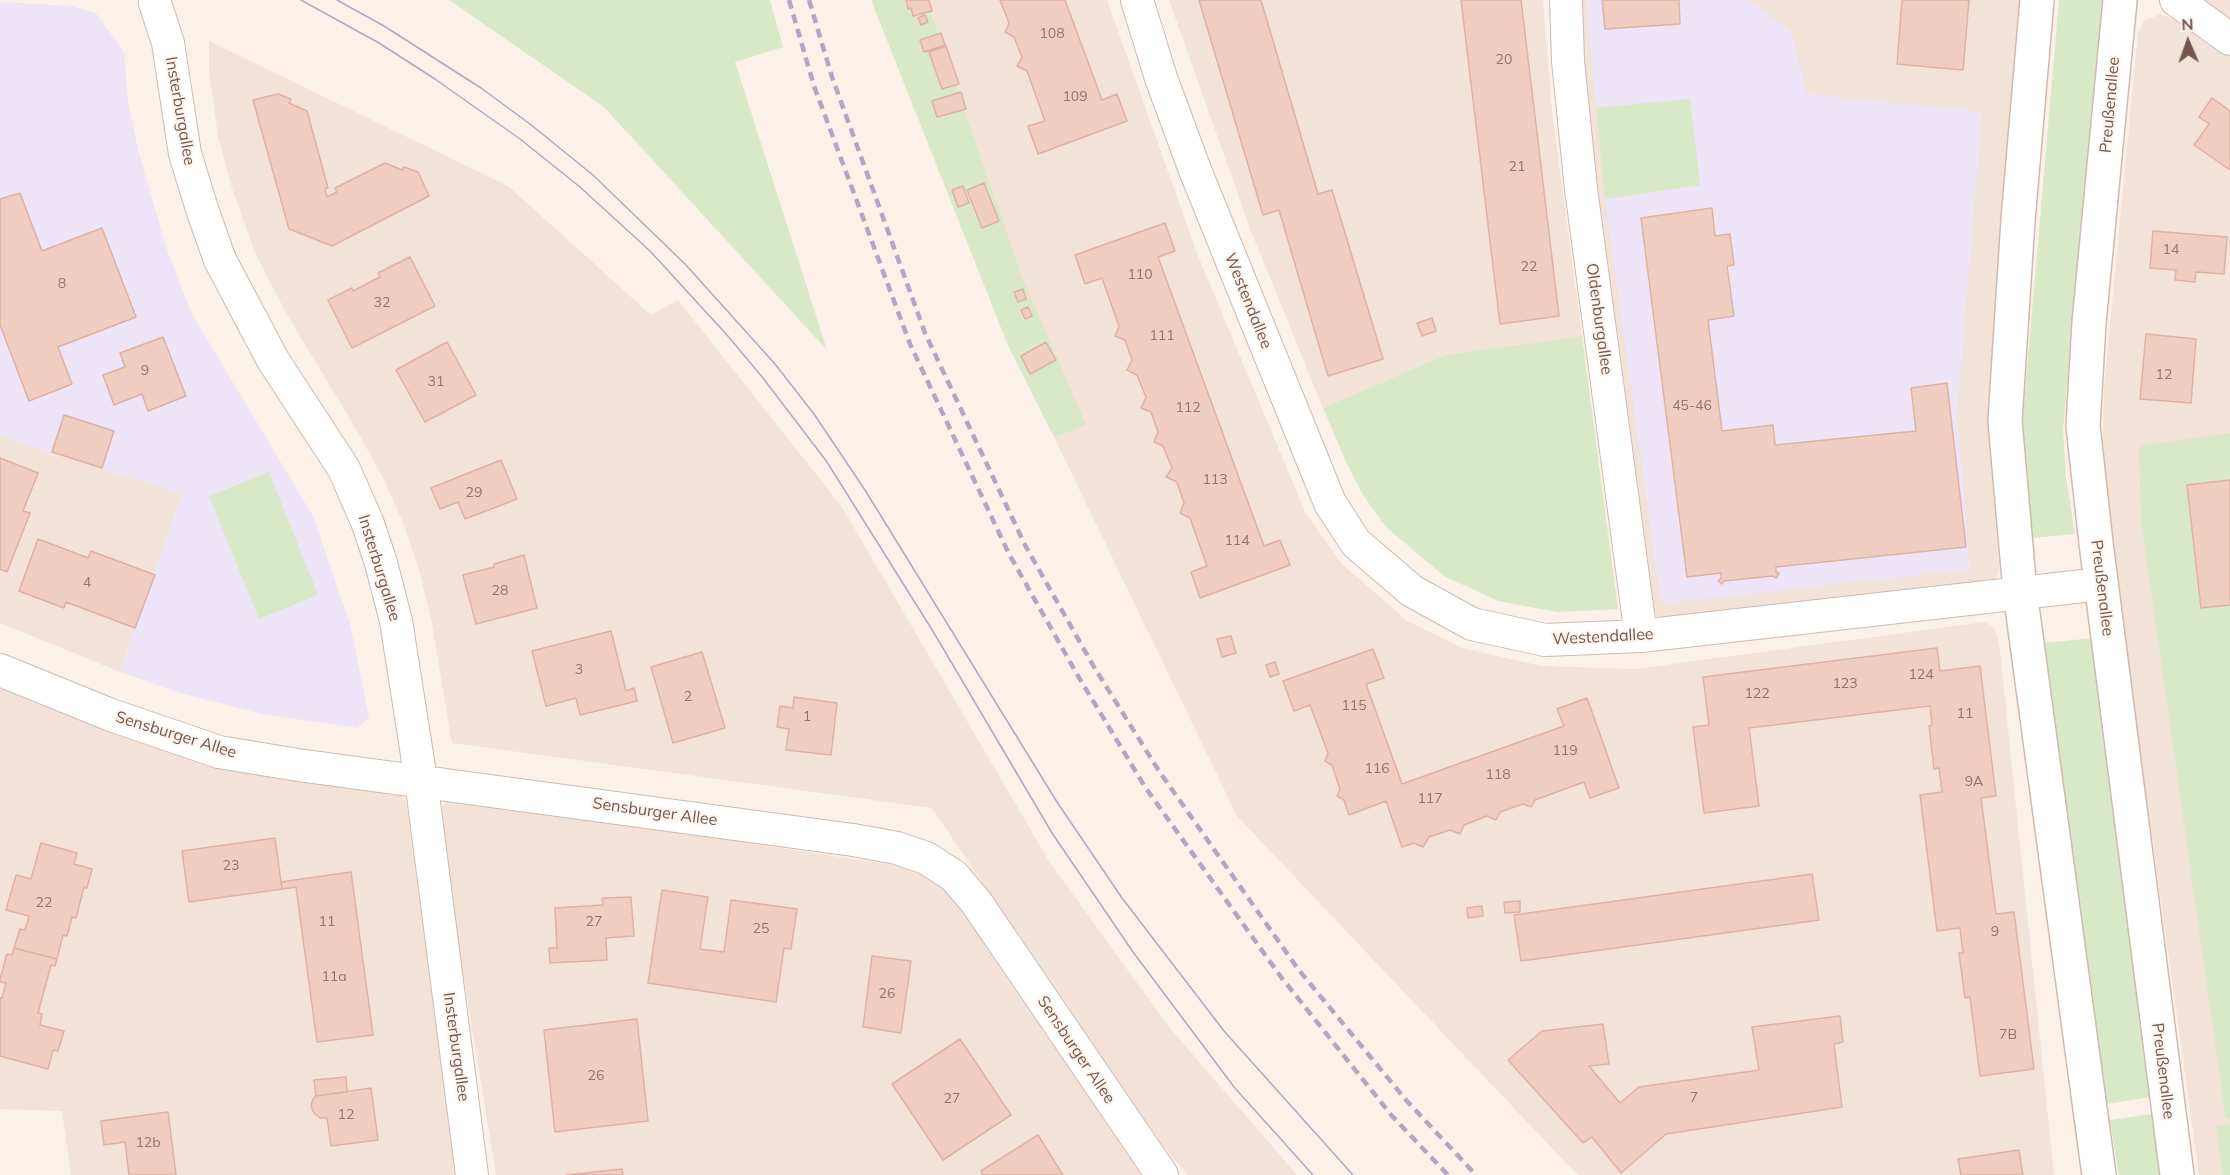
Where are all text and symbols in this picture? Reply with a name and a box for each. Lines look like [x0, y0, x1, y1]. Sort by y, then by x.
north arrow [2158, 12, 2218, 72]
text: N [2181, 14, 2194, 34]
house number: 108 [1039, 26, 1065, 42]
house number: 20 [1496, 52, 1512, 68]
street label: Insterburgallee [161, 55, 199, 167]
street label: Preußenallee [2096, 56, 2124, 154]
house number: 109 [1062, 89, 1088, 105]
house number: 21 [1509, 159, 1525, 175]
house number: 14 [2163, 242, 2179, 258]
street label: Westendallee [1220, 250, 1276, 352]
house number: 22 [1521, 259, 1537, 275]
street label: Oldenburgallee [1582, 262, 1616, 376]
house number: 110 [1127, 267, 1153, 283]
house number: 8 [58, 276, 66, 292]
house number: 32 [374, 295, 390, 311]
house number: 111 [1149, 328, 1175, 344]
house number: 9 [141, 363, 149, 379]
house number: 12 [2156, 367, 2172, 383]
house number: 31 [428, 374, 444, 390]
house number: 45-46 [1672, 398, 1712, 414]
house number: 112 [1175, 400, 1201, 416]
house number: 113 [1202, 472, 1228, 488]
house number: 29 [466, 485, 482, 501]
street label: Insterburgallee [354, 512, 404, 624]
house number: 114 [1224, 533, 1250, 549]
street label: Preußenallee [2087, 539, 2117, 637]
house number: 4 [83, 575, 91, 591]
house number: 28 [492, 583, 508, 599]
street label: Westendallee [1552, 625, 1654, 649]
house number: 3 [575, 662, 583, 678]
house number: 124 [1908, 667, 1934, 683]
house number: 123 [1832, 676, 1858, 692]
house number: 122 [1744, 686, 1770, 702]
house number: 2 [684, 689, 692, 705]
house number: 115 [1341, 698, 1367, 714]
house number: 11 [1957, 706, 1973, 722]
street label: Sensburger Allee [113, 707, 239, 763]
house number: 1 [803, 709, 811, 725]
house number: 119 [1552, 743, 1578, 759]
house number: 116 [1364, 761, 1390, 777]
house number: 118 [1485, 767, 1511, 783]
house number: 9A [1965, 774, 1983, 790]
house number: 117 [1417, 791, 1443, 807]
street label: Sensburger Allee [591, 794, 719, 830]
house number: 23 [223, 858, 239, 874]
house number: 22 [36, 895, 52, 911]
house number: 11 [319, 914, 335, 930]
house number: 27 [586, 914, 602, 930]
house number: 25 [753, 921, 769, 937]
house number: 9 [1991, 924, 1999, 940]
house number: 11a [321, 969, 347, 985]
house number: 26 [879, 986, 895, 1002]
street label: Insterburgallee [439, 991, 473, 1103]
street label: Sensburger Allee [1033, 993, 1119, 1107]
street label: Preußenallee [2148, 1022, 2178, 1120]
house number: 7B [1999, 1027, 2017, 1043]
house number: 26 [588, 1068, 604, 1084]
house number: 7 [1690, 1090, 1698, 1106]
house number: 27 [944, 1091, 960, 1107]
house number: 12 [338, 1107, 354, 1123]
house number: 12b [135, 1135, 161, 1151]

